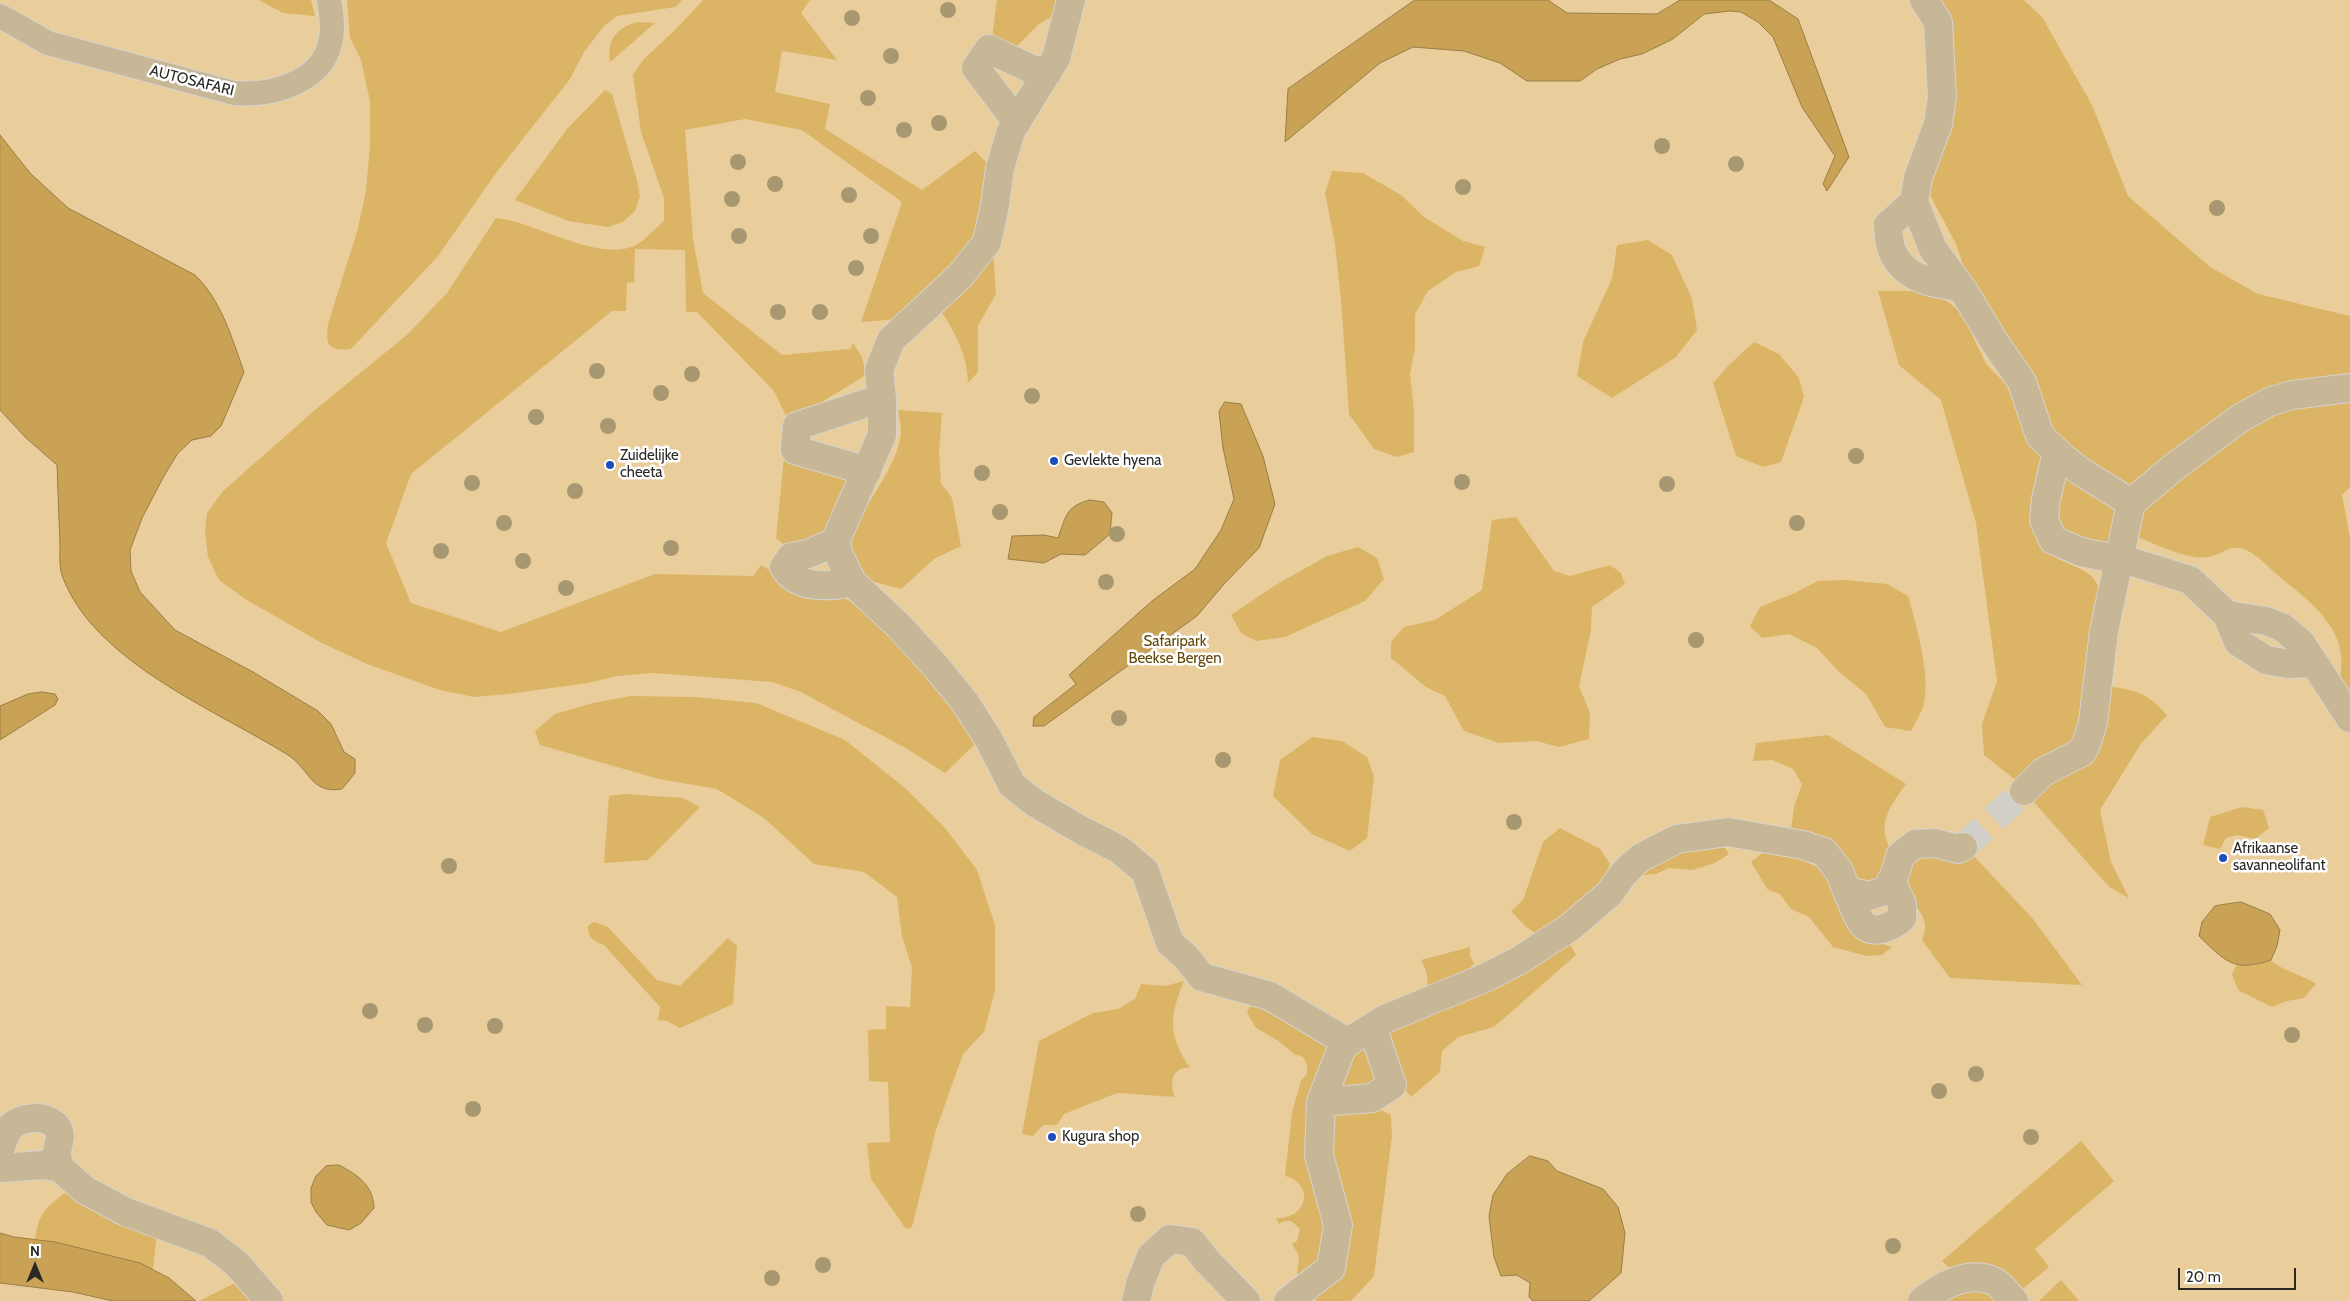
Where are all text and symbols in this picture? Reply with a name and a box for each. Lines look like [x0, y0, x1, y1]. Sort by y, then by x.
street label: AUTOSAFARI [148, 62, 236, 100]
place label: Zuidelijke cheeta [620, 447, 679, 482]
place label: Gevlekte hyena [1064, 452, 1162, 470]
marker: Gevlekte hyena [1048, 455, 1060, 467]
marker: Zuidelijke cheeta [604, 459, 616, 471]
park label: Safaripark Beekse Bergen [1128, 633, 1222, 668]
place label: Afrikaanse savanneolifant [2233, 840, 2325, 875]
marker: Afrikaanse savanneolifant [2217, 852, 2229, 864]
place label: Kugura shop [1062, 1128, 1139, 1146]
marker: Kugura shop [1046, 1131, 1058, 1143]
north arrow [10, 1241, 60, 1291]
text: N [30, 1242, 40, 1260]
scale bar [2180, 1258, 2298, 1290]
text: 20 m [2186, 1268, 2221, 1286]

